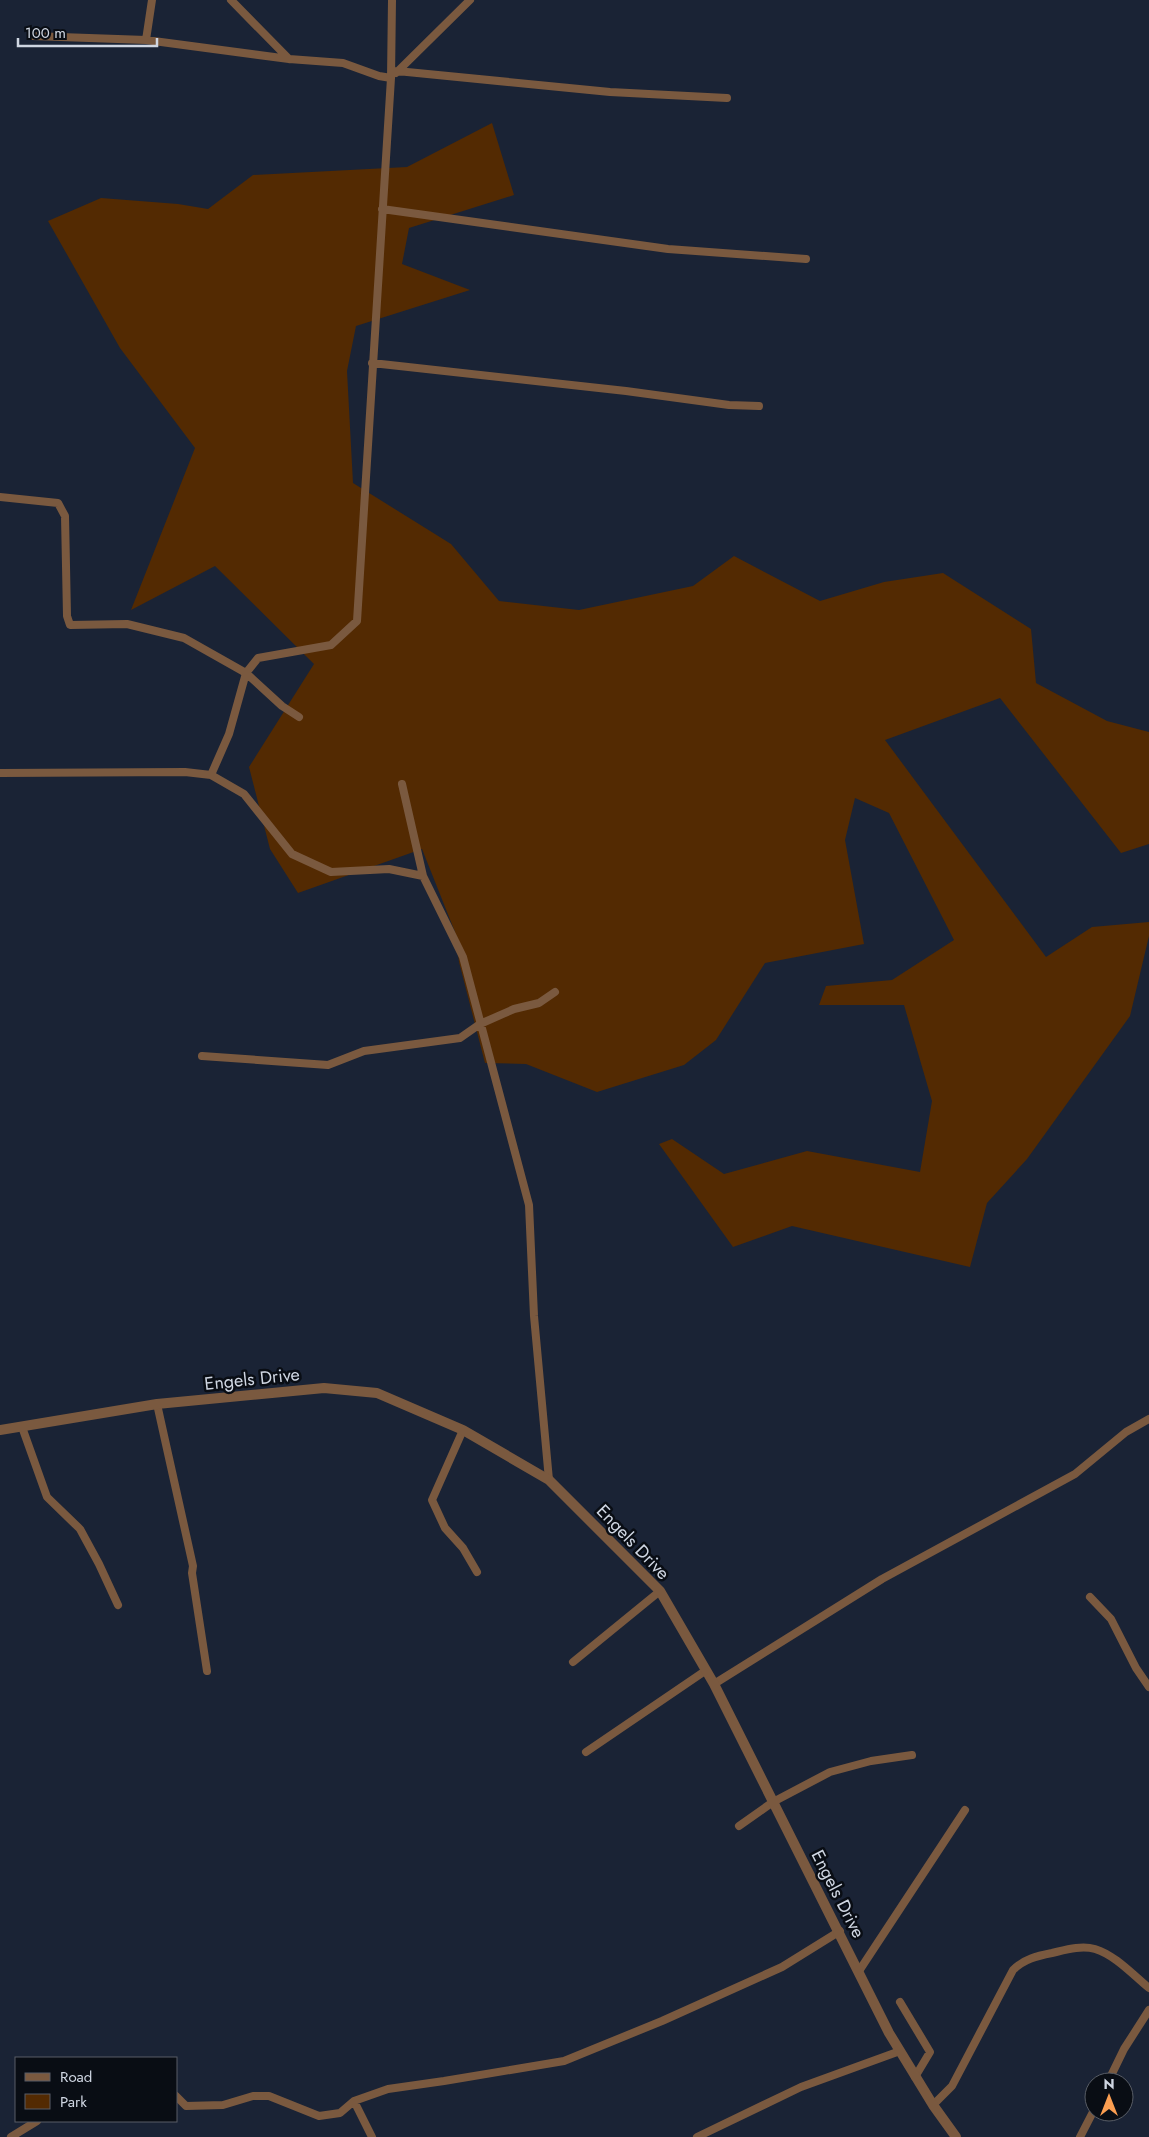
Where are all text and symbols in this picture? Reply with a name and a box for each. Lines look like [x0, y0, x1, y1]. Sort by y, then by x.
scale bar [18, 15, 156, 47]
text: 100 m [25, 22, 66, 44]
street label: Engels Drive [203, 1361, 301, 1397]
street label: Engels Drive [590, 1499, 676, 1585]
street label: Engels Drive [805, 1845, 871, 1943]
legend [15, 2057, 178, 2122]
text: Road [60, 2066, 92, 2088]
north arrow [1084, 2072, 1134, 2122]
text: N [1103, 2074, 1115, 2094]
text: Park [60, 2091, 87, 2113]

